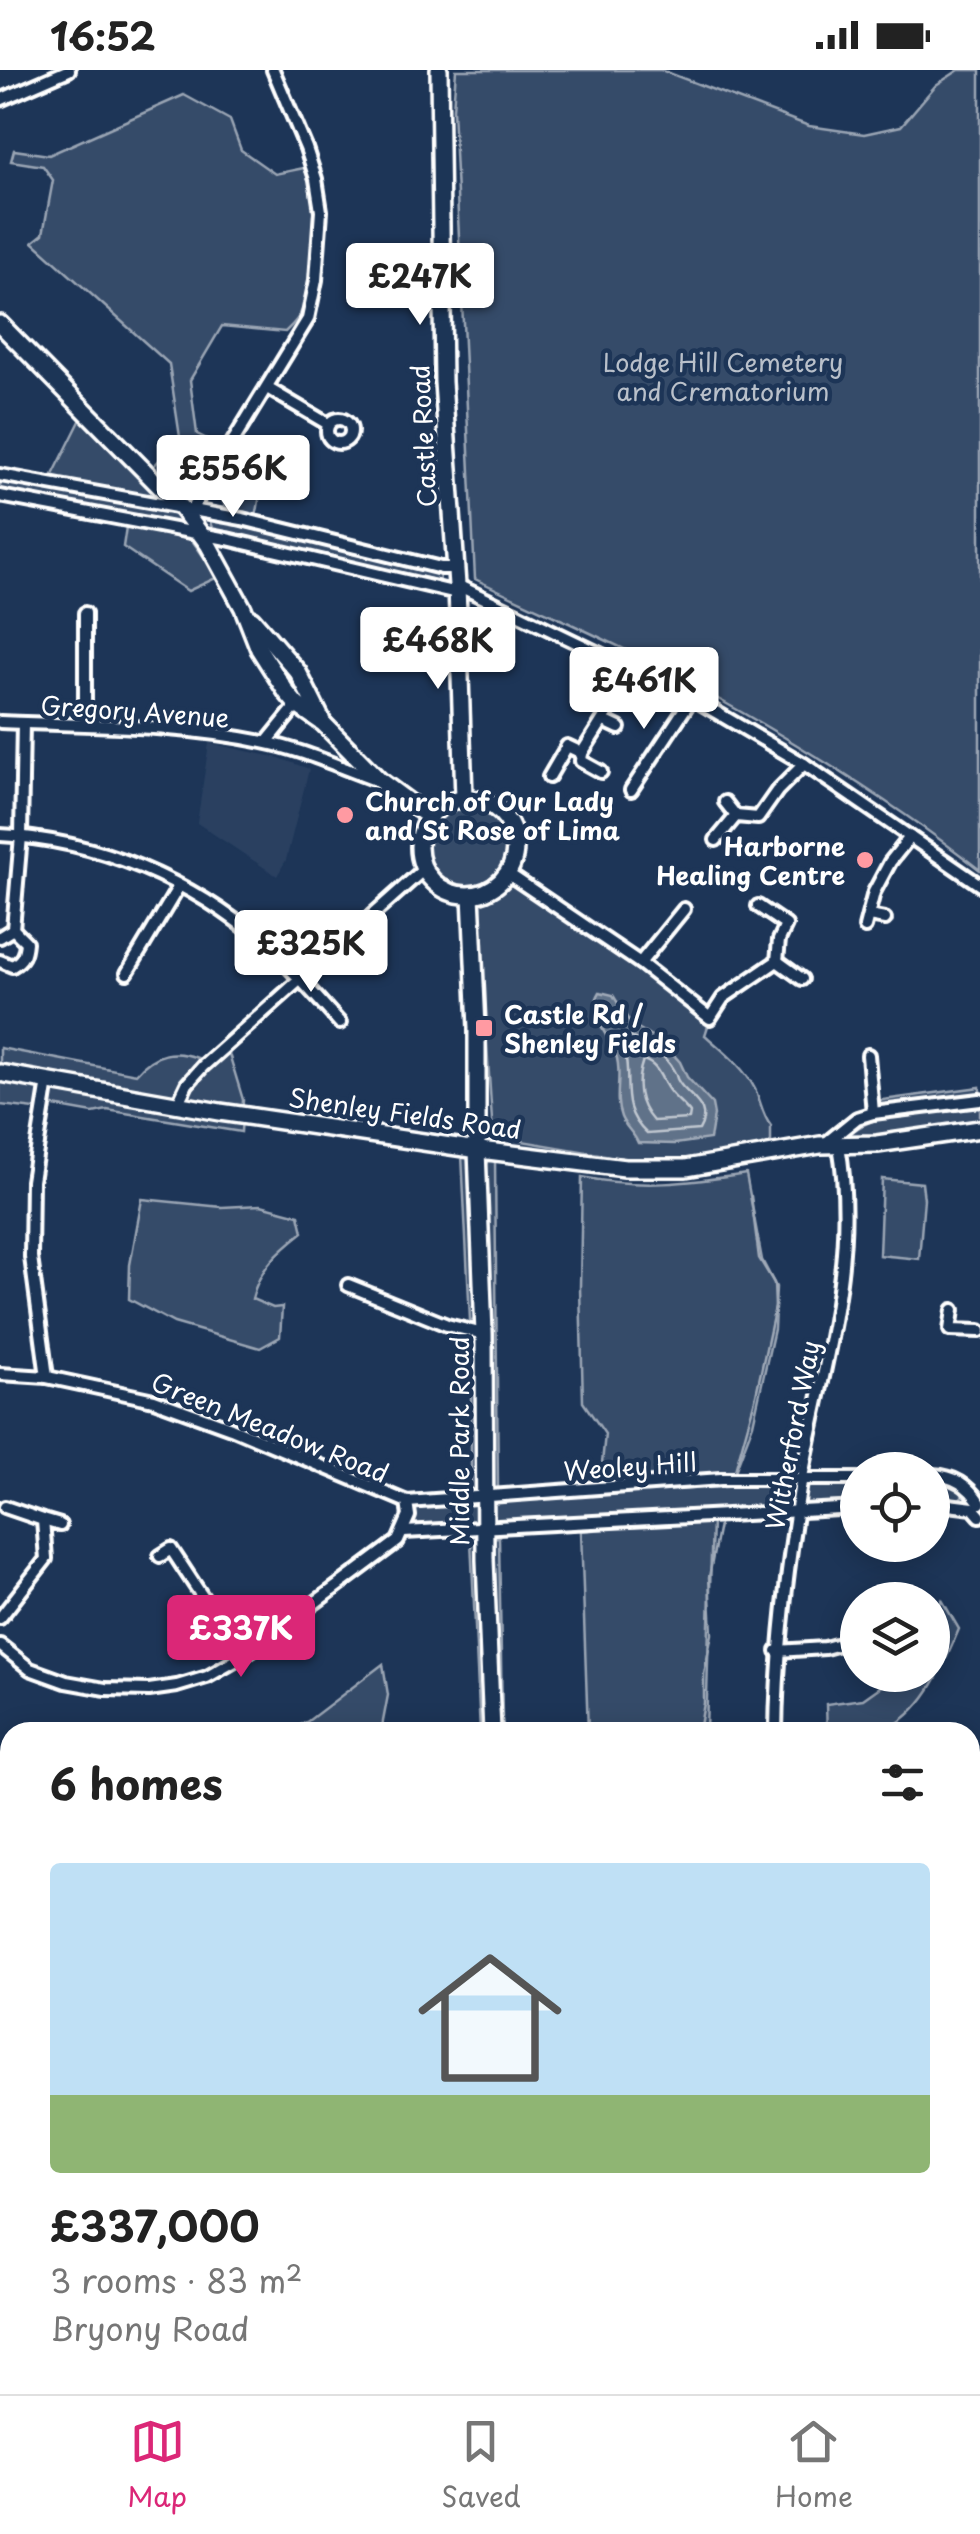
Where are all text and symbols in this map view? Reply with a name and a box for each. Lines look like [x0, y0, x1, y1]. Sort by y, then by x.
text: 16:52 [50, 7, 156, 64]
pin: £247K [350, 243, 490, 328]
text: £247K [368, 251, 472, 299]
park label: Lodge Hill Cemetery and Crematorium [603, 343, 843, 410]
street label: Castle Road [400, 364, 446, 508]
pin: £556K [163, 435, 303, 520]
text: £556K [179, 443, 287, 491]
pin: £468K [368, 607, 508, 692]
text: £468K [382, 615, 494, 663]
pin: £461K [574, 647, 714, 732]
text: £461K [592, 655, 696, 703]
street label: Gregory Avenue [39, 685, 231, 737]
place label: Church of Our Lady and St Rose of Lima [365, 782, 621, 849]
marker: Church of Our Lady and St Rose of Lima [334, 804, 356, 826]
place label: Harborne Healing Centre [656, 827, 845, 894]
marker: Harborne Healing Centre [854, 849, 876, 871]
pin: £325K [241, 910, 381, 995]
text: £325K [257, 918, 365, 966]
place label: Castle Rd / Shenley Fields [504, 995, 676, 1062]
marker: Castle Rd / Shenley Fields [473, 1017, 495, 1039]
street label: Shenley Fields Road [286, 1078, 524, 1148]
street label: Middle Park Road [440, 1336, 478, 1546]
street label: Witherford Way [755, 1337, 829, 1533]
street label: Green Meadow Road [146, 1362, 394, 1492]
street label: Weoley Hill [562, 1442, 698, 1490]
map controls [840, 1452, 950, 1692]
button: locate [840, 1452, 950, 1562]
button: layers [840, 1582, 950, 1692]
pin: £337K [171, 1595, 311, 1680]
text: £337K [189, 1603, 293, 1651]
text: 6 homes [50, 1751, 223, 1814]
icon: filters [875, 1755, 930, 1810]
icon: home [400, 1928, 580, 2108]
text: £337,000 [50, 2193, 260, 2256]
text: 3 rooms · 83 m² [50, 2256, 303, 2304]
text: Bryony Road [50, 2304, 250, 2352]
tab: Map [127, 2414, 187, 2517]
tab: Saved [441, 2414, 521, 2517]
tab: Home [775, 2414, 853, 2517]

